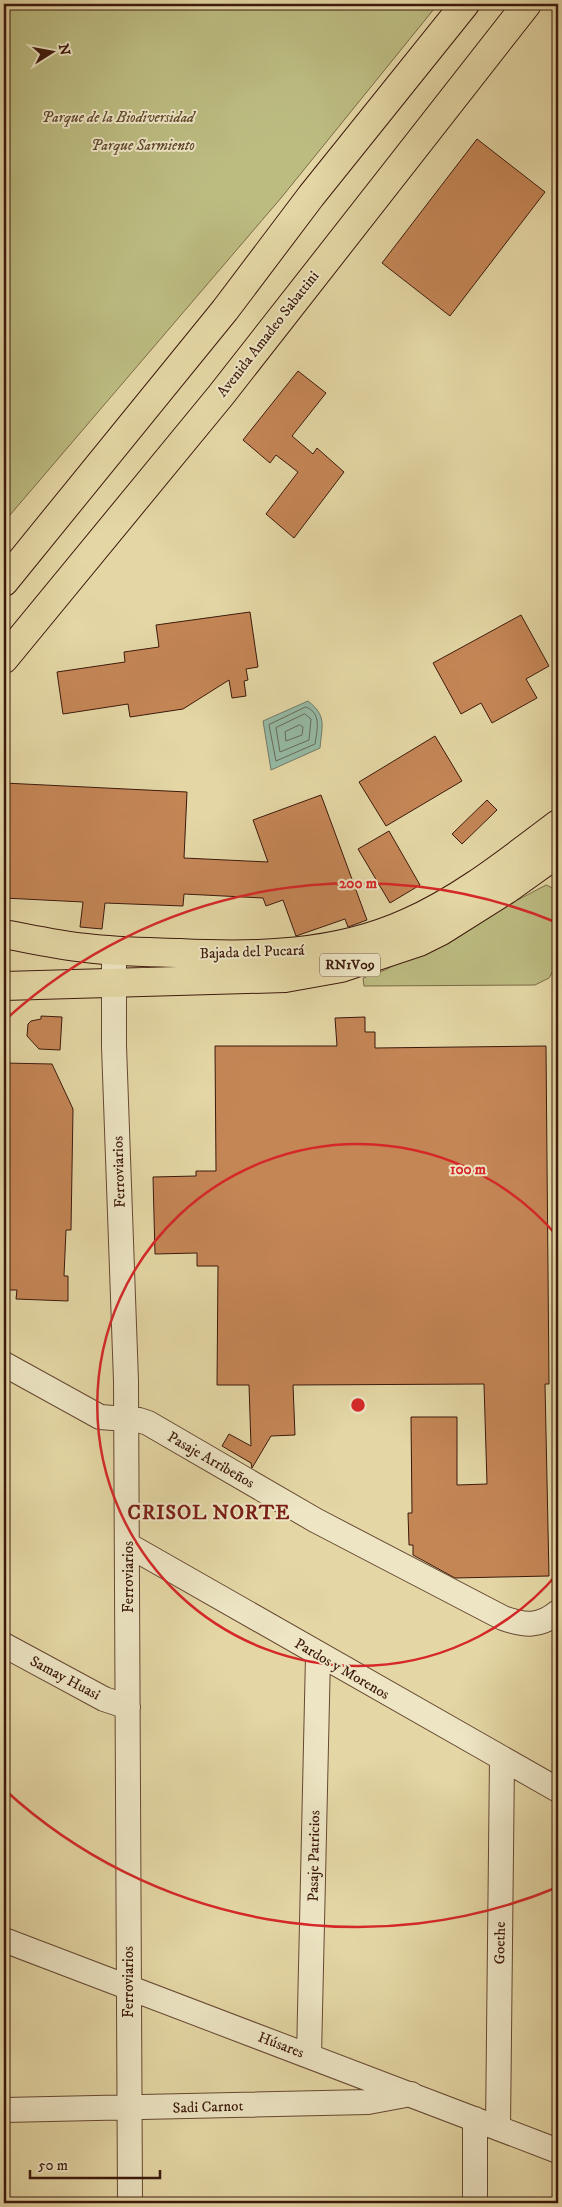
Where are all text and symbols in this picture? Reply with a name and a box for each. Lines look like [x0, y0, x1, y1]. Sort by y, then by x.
north arrow [28, 28, 78, 78]
text: N [54, 42, 74, 58]
park label: Parque de la Biodiversidad [42, 108, 197, 127]
park label: Parque Sarmiento [91, 136, 195, 155]
street label: Avenida Amadeo Sabattini [213, 267, 323, 401]
text: 200 m [339, 874, 378, 893]
street label: Bajada del Pucará [199, 941, 305, 963]
road number: RN1V09 [320, 954, 380, 976]
street label: Ferroviarios [108, 1136, 130, 1208]
text: 100 m [450, 1160, 487, 1179]
centre of rings [349, 1396, 367, 1414]
street label: Pasaje Arribeños [164, 1427, 258, 1493]
district label: CRISOL NORTE [128, 1501, 290, 1526]
street label: Ferroviarios [119, 1541, 138, 1613]
street label: Pardos y Morenos [291, 1634, 393, 1704]
street label: Samay Huasi [27, 1652, 104, 1705]
street label: Pasaje Patricios [304, 1810, 324, 1902]
street label: Goethe [490, 1921, 510, 1965]
street label: Ferroviarios [119, 1946, 138, 2018]
street label: Húsares [255, 2028, 307, 2062]
street label: Sadi Carnot [172, 2096, 244, 2118]
scale bar [30, 2147, 160, 2179]
text: 50 m [38, 2156, 68, 2175]

